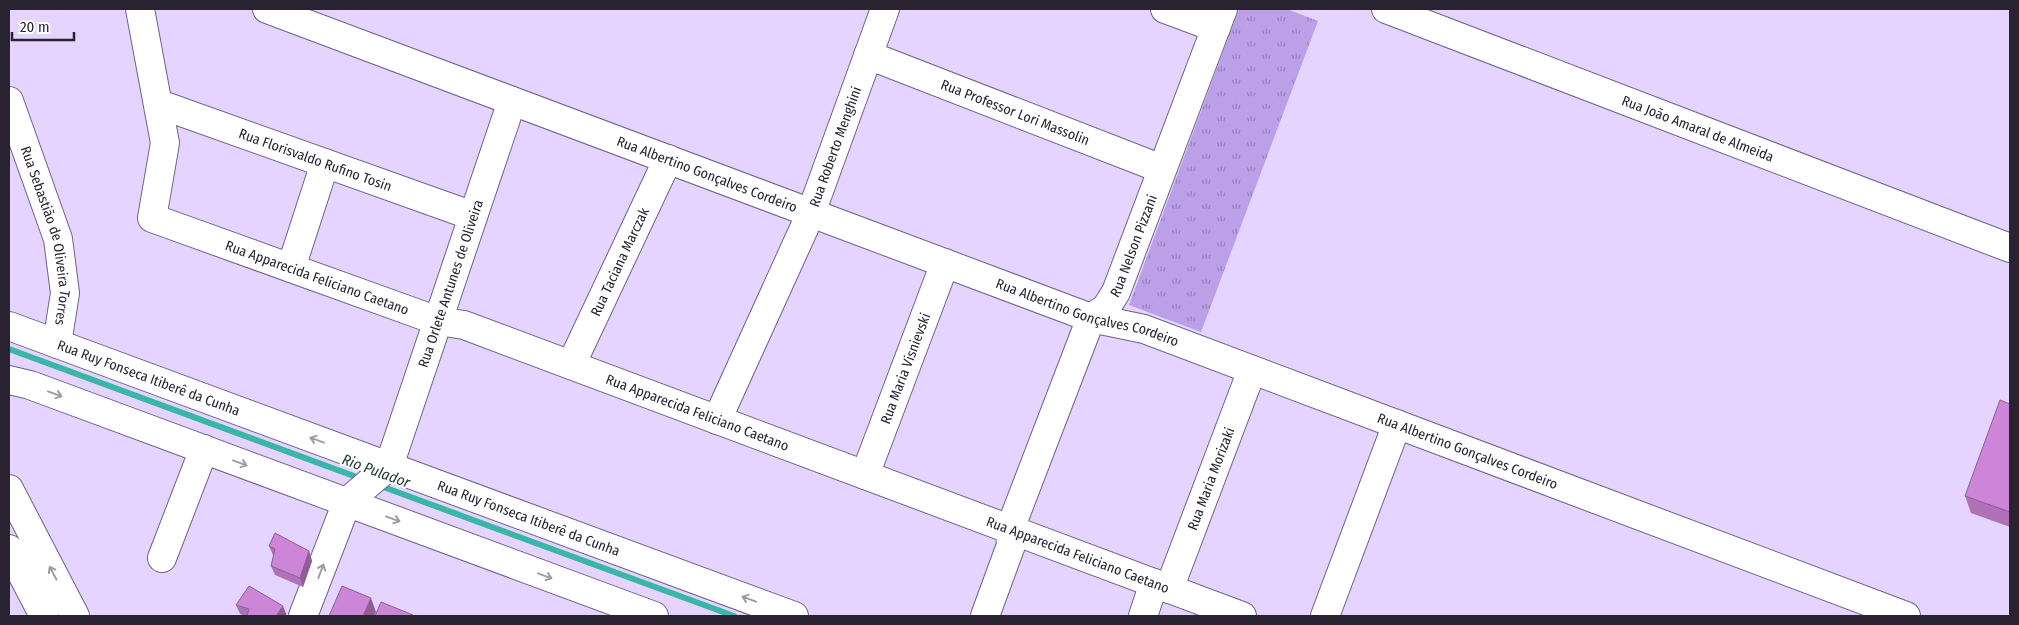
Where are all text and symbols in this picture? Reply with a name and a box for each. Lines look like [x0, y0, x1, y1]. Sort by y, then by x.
scale bar [12, 10, 75, 42]
text: 20 m [20, 18, 50, 36]
street label: Rua Professor Lori Massolin [939, 76, 1092, 149]
street label: Rua Roberto Menghini [805, 84, 865, 209]
street label: Rua João Amaral de Almeida [1619, 92, 1776, 165]
street label: Rua Florisvaldo Rufino Tosin [237, 125, 394, 195]
street label: Rua Albertino Gonçalves Cordeiro [614, 132, 800, 216]
street label: Rua Sebastião de Oliveira Torres [17, 144, 74, 327]
street label: Rua Nelson Pizzani [1106, 192, 1161, 300]
street label: Rua Orlete Antunes de Oliveira [414, 197, 487, 370]
street label: Rua Taciana Marczak [587, 204, 653, 319]
street label: Rua Apparecida Feliciano Caetano [223, 237, 411, 318]
street label: Rua Albertino Gonçalves Cordeiro [994, 275, 1181, 350]
street label: Rua Maria Visnievski [877, 311, 934, 426]
street label: Rua Ruy Fonseca Itiberê da Cunha [55, 336, 243, 419]
street label: Rua Apparecida Feliciano Caetano [604, 370, 791, 454]
one-way arrow [47, 390, 62, 399]
street label: Rua Albertino Gonçalves Cordeiro [1375, 409, 1560, 493]
street label: Rua Maria Morizaki [1184, 425, 1238, 532]
one-way arrow [310, 435, 325, 444]
water label: Rio Pulador [340, 450, 413, 492]
one-way arrow [232, 459, 248, 468]
street label: Rua Ruy Fonseca Itiberê da Cunha [435, 476, 622, 560]
street label: Rua Apparecida Feliciano Caetano [984, 513, 1172, 597]
one-way arrow [385, 515, 400, 524]
one-way arrow [317, 564, 326, 579]
one-way arrow [48, 566, 57, 581]
one-way arrow [537, 572, 552, 581]
one-way arrow [741, 594, 757, 603]

